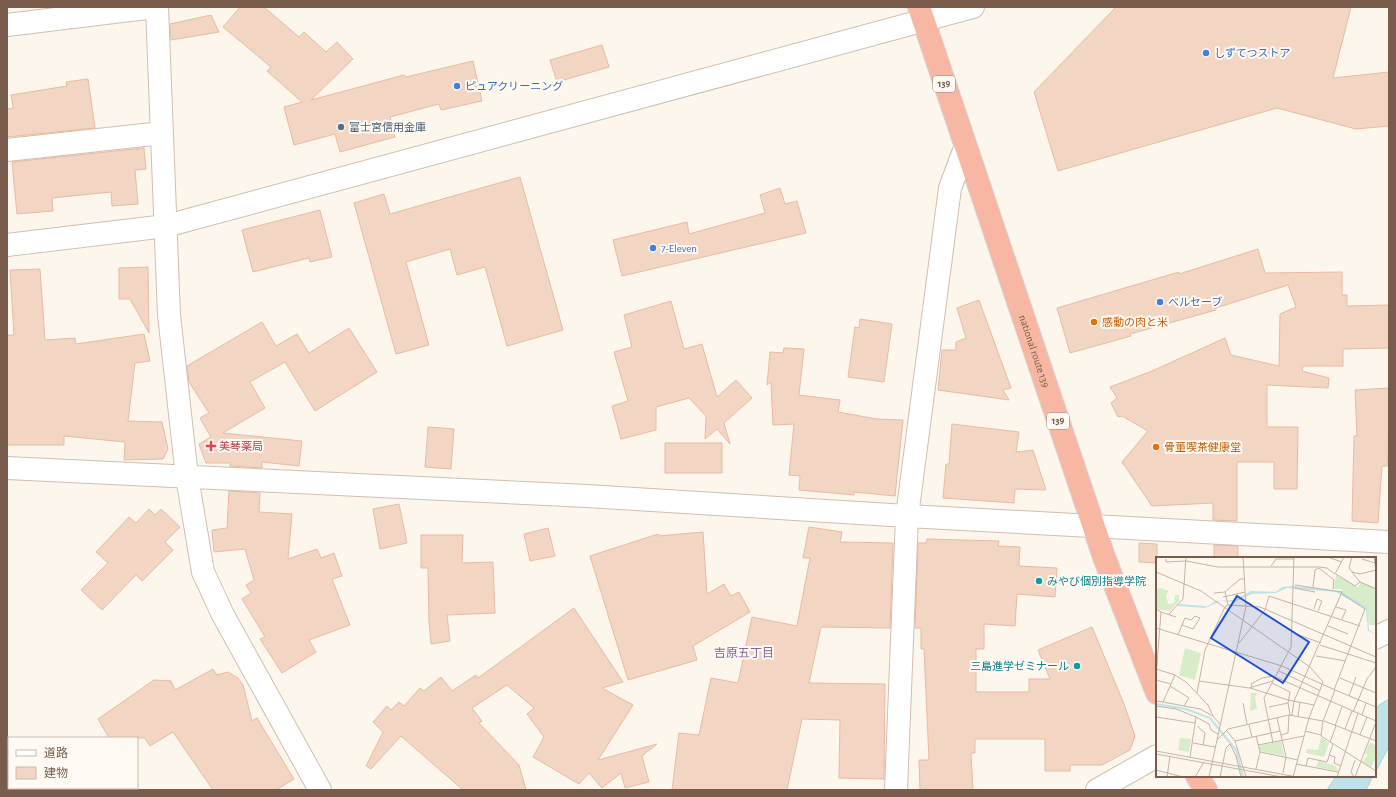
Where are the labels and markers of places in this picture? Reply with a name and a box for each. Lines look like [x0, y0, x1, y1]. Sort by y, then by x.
place label: しずてつストア [1214, 47, 1291, 59]
marker: しずてつストア [1201, 48, 1211, 58]
place label: ピュアクリーニング [465, 80, 563, 92]
marker: ピュアクリーニング [452, 81, 462, 91]
place label: 富士宮信用金庫 [349, 121, 426, 133]
marker: 富士宮信用金庫 [336, 122, 346, 132]
marker: 7-Eleven [648, 243, 658, 253]
place label: 7-Eleven [661, 243, 697, 254]
place label: ベルセーブ [1168, 296, 1222, 308]
marker: ベルセーブ [1155, 297, 1165, 307]
place label: 感動の肉と米 [1102, 316, 1168, 328]
marker: 感動の肉と米 [1089, 317, 1099, 327]
place label: 美琴薬局 [219, 440, 263, 452]
marker: 美琴薬局 [206, 441, 216, 451]
place label: 骨董喫茶健康堂 [1164, 441, 1241, 453]
marker: 骨董喫茶健康堂 [1151, 442, 1161, 452]
place label: みやび個別指導学院 [1047, 575, 1146, 587]
marker: みやび個別指導学院 [1034, 576, 1044, 586]
place label: 三島進学ゼミナール [970, 660, 1069, 672]
marker: 三島進学ゼミナール [1072, 661, 1082, 671]

